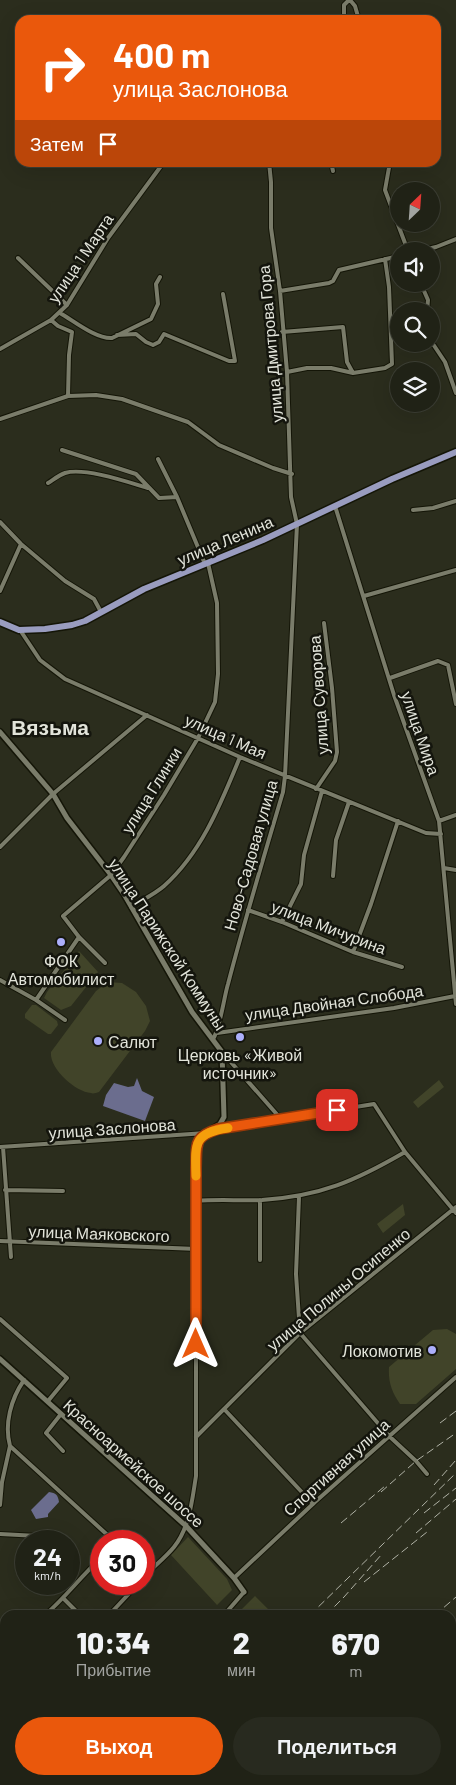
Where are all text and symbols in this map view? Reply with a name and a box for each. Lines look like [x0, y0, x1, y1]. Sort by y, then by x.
text: 400 m [113, 33, 210, 75]
icon: right [30, 35, 95, 100]
text: улица Заслонова [113, 75, 288, 101]
icon: arrive [94, 130, 122, 158]
text: Затем [30, 132, 84, 155]
north arrow [390, 182, 440, 232]
map controls [390, 182, 440, 412]
street label: улица 1 Марта [43, 210, 117, 306]
button: sound [390, 242, 440, 292]
street label: улица Дмитрова Гора [254, 264, 286, 423]
button: search [390, 302, 440, 352]
button: layers [390, 362, 440, 412]
street label: улица Ленина [174, 511, 276, 569]
street label: улица Суворова [304, 635, 332, 755]
street label: улица Мира [398, 689, 444, 777]
street label: улица 1 Мая [182, 710, 270, 762]
district label: Вязьма [11, 714, 89, 739]
street label: улица Глинки [117, 743, 185, 837]
street label: Ново-Садовая улица [219, 777, 281, 933]
street label: улица Парижской Коммуны [105, 855, 231, 1033]
street label: улица Мичурина [269, 896, 389, 958]
marker: ФОК Автомобилист [55, 936, 67, 948]
place label: ФОК Автомобилист [8, 951, 115, 988]
street label: улица Двойная Слобода [244, 980, 424, 1024]
marker: Церковь «Живой источник» [234, 1031, 246, 1043]
place label: Салют [108, 1032, 158, 1051]
marker: Салют [92, 1035, 104, 1047]
place label: Церковь «Живой источник» [178, 1045, 302, 1082]
pin [316, 1089, 358, 1131]
icon: arrive [323, 1096, 351, 1124]
street label: улица Заслонова [48, 1114, 176, 1142]
street label: улица Маяковского [28, 1221, 170, 1245]
street label: улица Полины Осипенко [263, 1224, 413, 1354]
position arrow [169, 1317, 221, 1369]
place label: Локомотив [342, 1341, 422, 1360]
marker: Локомотив [426, 1344, 438, 1356]
street label: Красноармейское шоссе [60, 1395, 208, 1531]
street label: Спортивная улица [279, 1414, 393, 1520]
speed limit sign: 30 [90, 1530, 155, 1595]
text: 24 [33, 1541, 62, 1571]
text: km/h [34, 1568, 61, 1582]
text: 10:34 [76, 1624, 151, 1660]
text: 2 [233, 1624, 250, 1660]
text: 670 [332, 1625, 380, 1661]
text: Прибытие [76, 1660, 151, 1679]
text: мин [227, 1660, 256, 1679]
text: m [349, 1661, 362, 1680]
button: Выход [15, 1717, 223, 1775]
button: Поделиться [233, 1717, 441, 1775]

